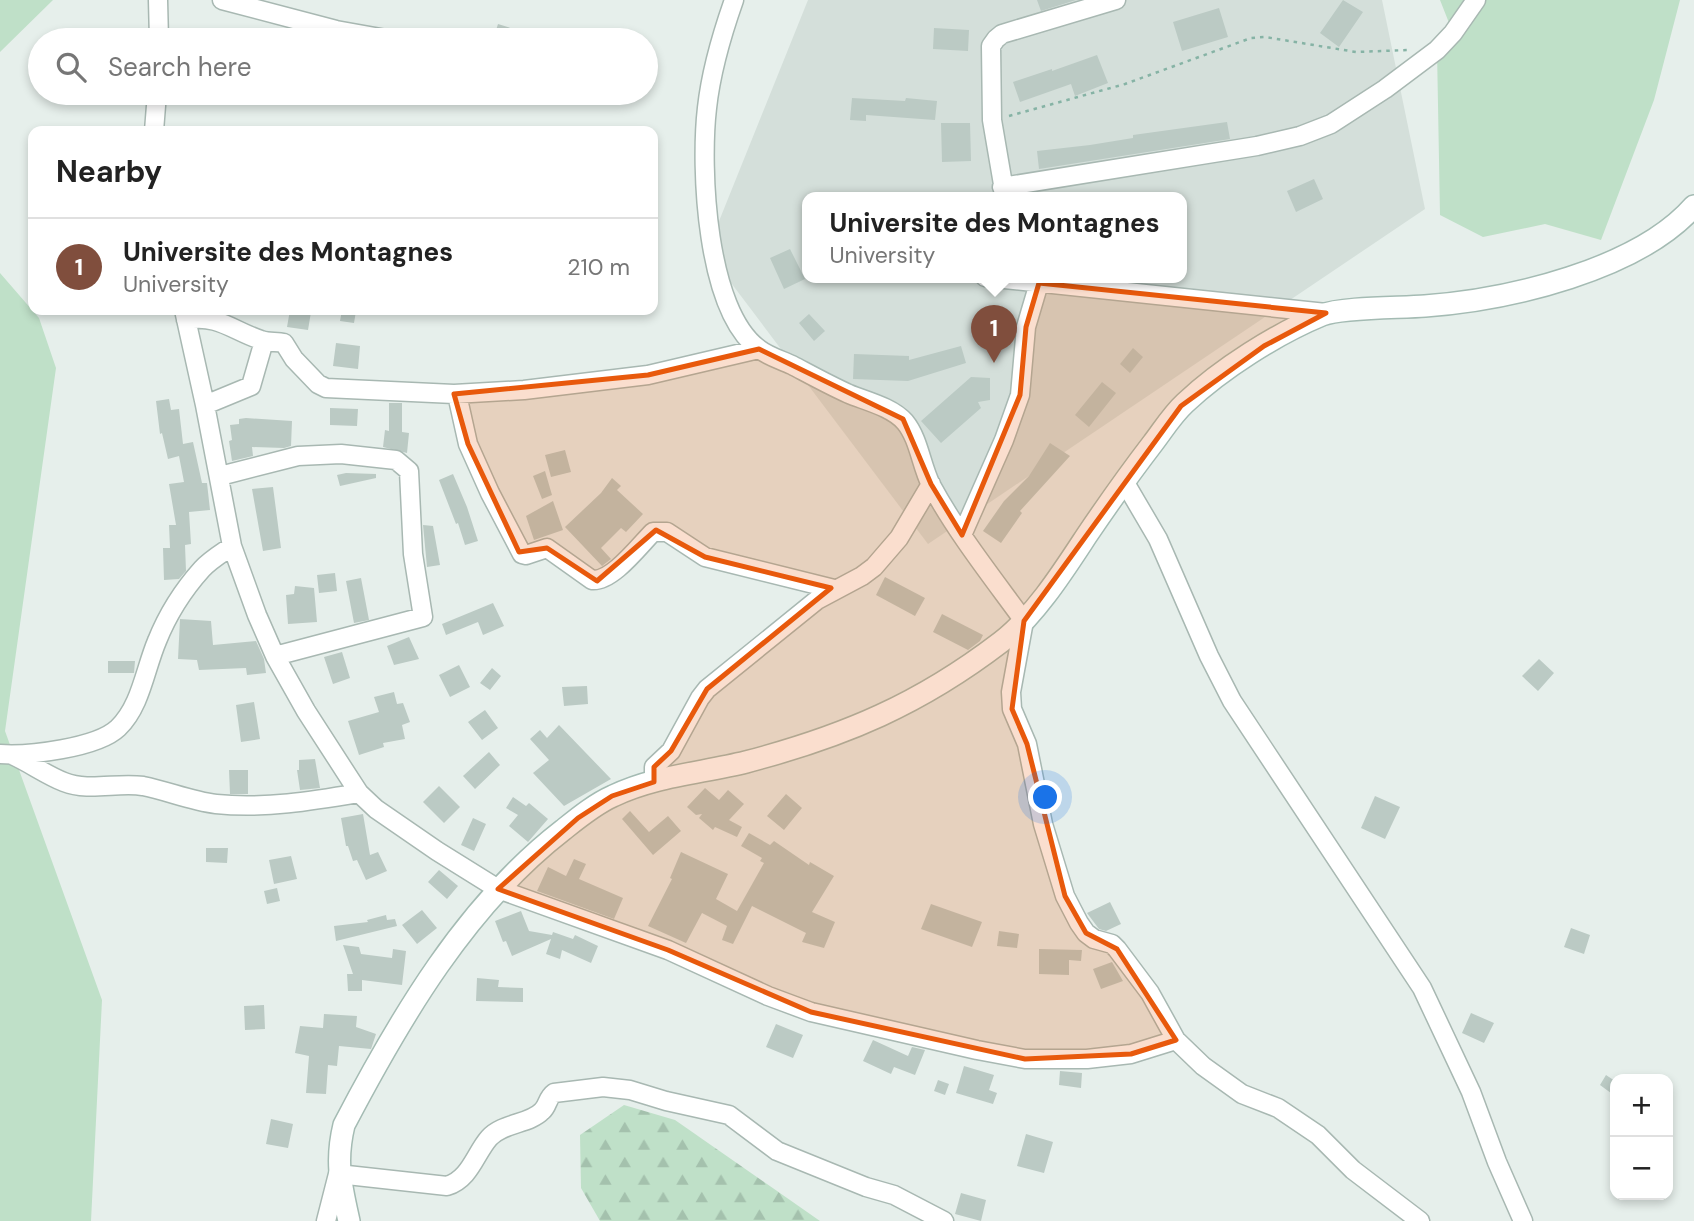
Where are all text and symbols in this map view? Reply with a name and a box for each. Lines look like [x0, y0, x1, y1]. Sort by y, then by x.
search box [28, 28, 658, 105]
icon: search [52, 48, 90, 86]
text: Search here [108, 50, 251, 84]
text: Nearby [56, 152, 162, 191]
popup [802, 192, 1187, 283]
text: Universite des Montagnes [829, 206, 1160, 240]
text: Universite des Montagnes [123, 235, 453, 269]
text: University [829, 240, 935, 270]
text: 1 [75, 252, 83, 282]
text: 210 m [567, 252, 630, 282]
text: University [123, 269, 229, 299]
pin: 1 [971, 305, 1017, 363]
your location [1028, 780, 1062, 814]
map controls [1610, 1074, 1673, 1200]
button: + [1610, 1074, 1673, 1137]
button: − [1610, 1137, 1673, 1200]

